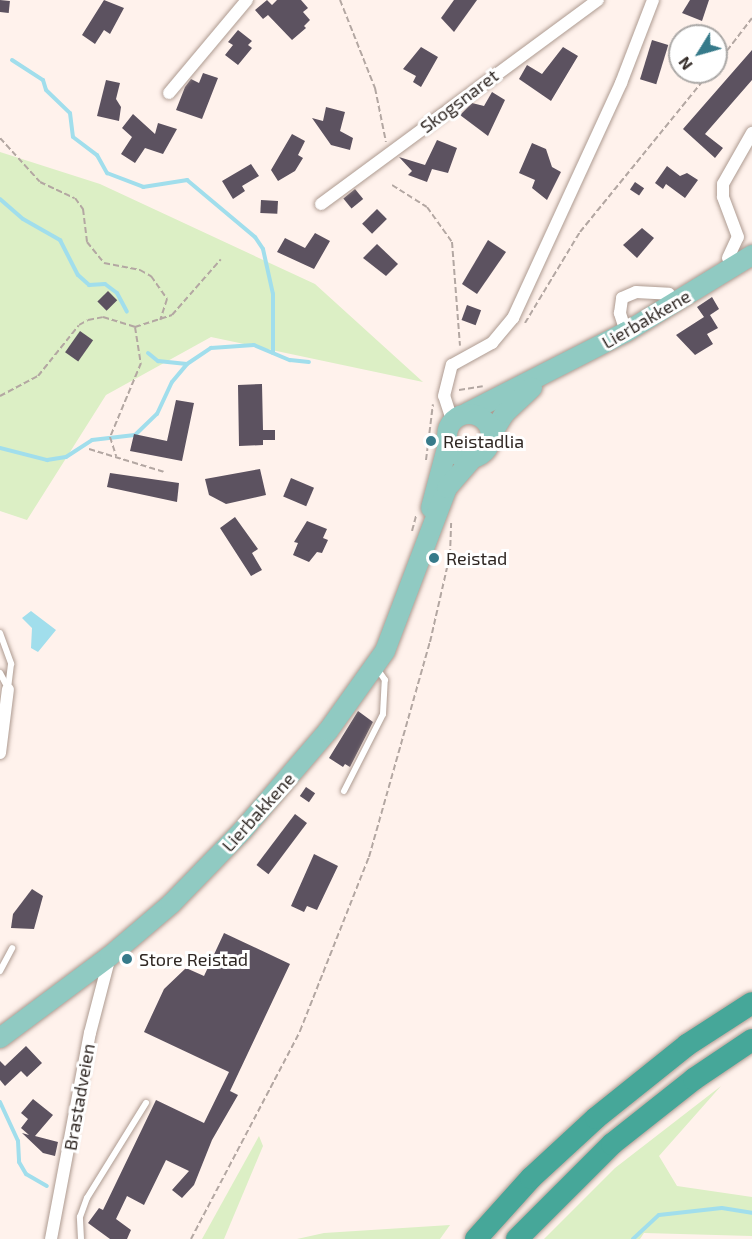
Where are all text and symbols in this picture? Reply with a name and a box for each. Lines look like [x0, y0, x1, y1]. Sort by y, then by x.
north arrow [668, 24, 728, 84]
text: N [674, 54, 696, 74]
street label: Skogsnaret [416, 65, 502, 137]
street label: Lierbakkene [598, 285, 694, 353]
place label: Reistadlia [443, 430, 524, 452]
marker: Reistadlia [424, 434, 438, 448]
place label: Reistad [446, 547, 507, 569]
marker: Reistad [427, 551, 441, 565]
street label: Lierbakkene [217, 768, 299, 856]
place label: Store Reistad [139, 948, 248, 970]
marker: Store Reistad [120, 952, 134, 966]
street label: Brastadveien [59, 1042, 99, 1152]

